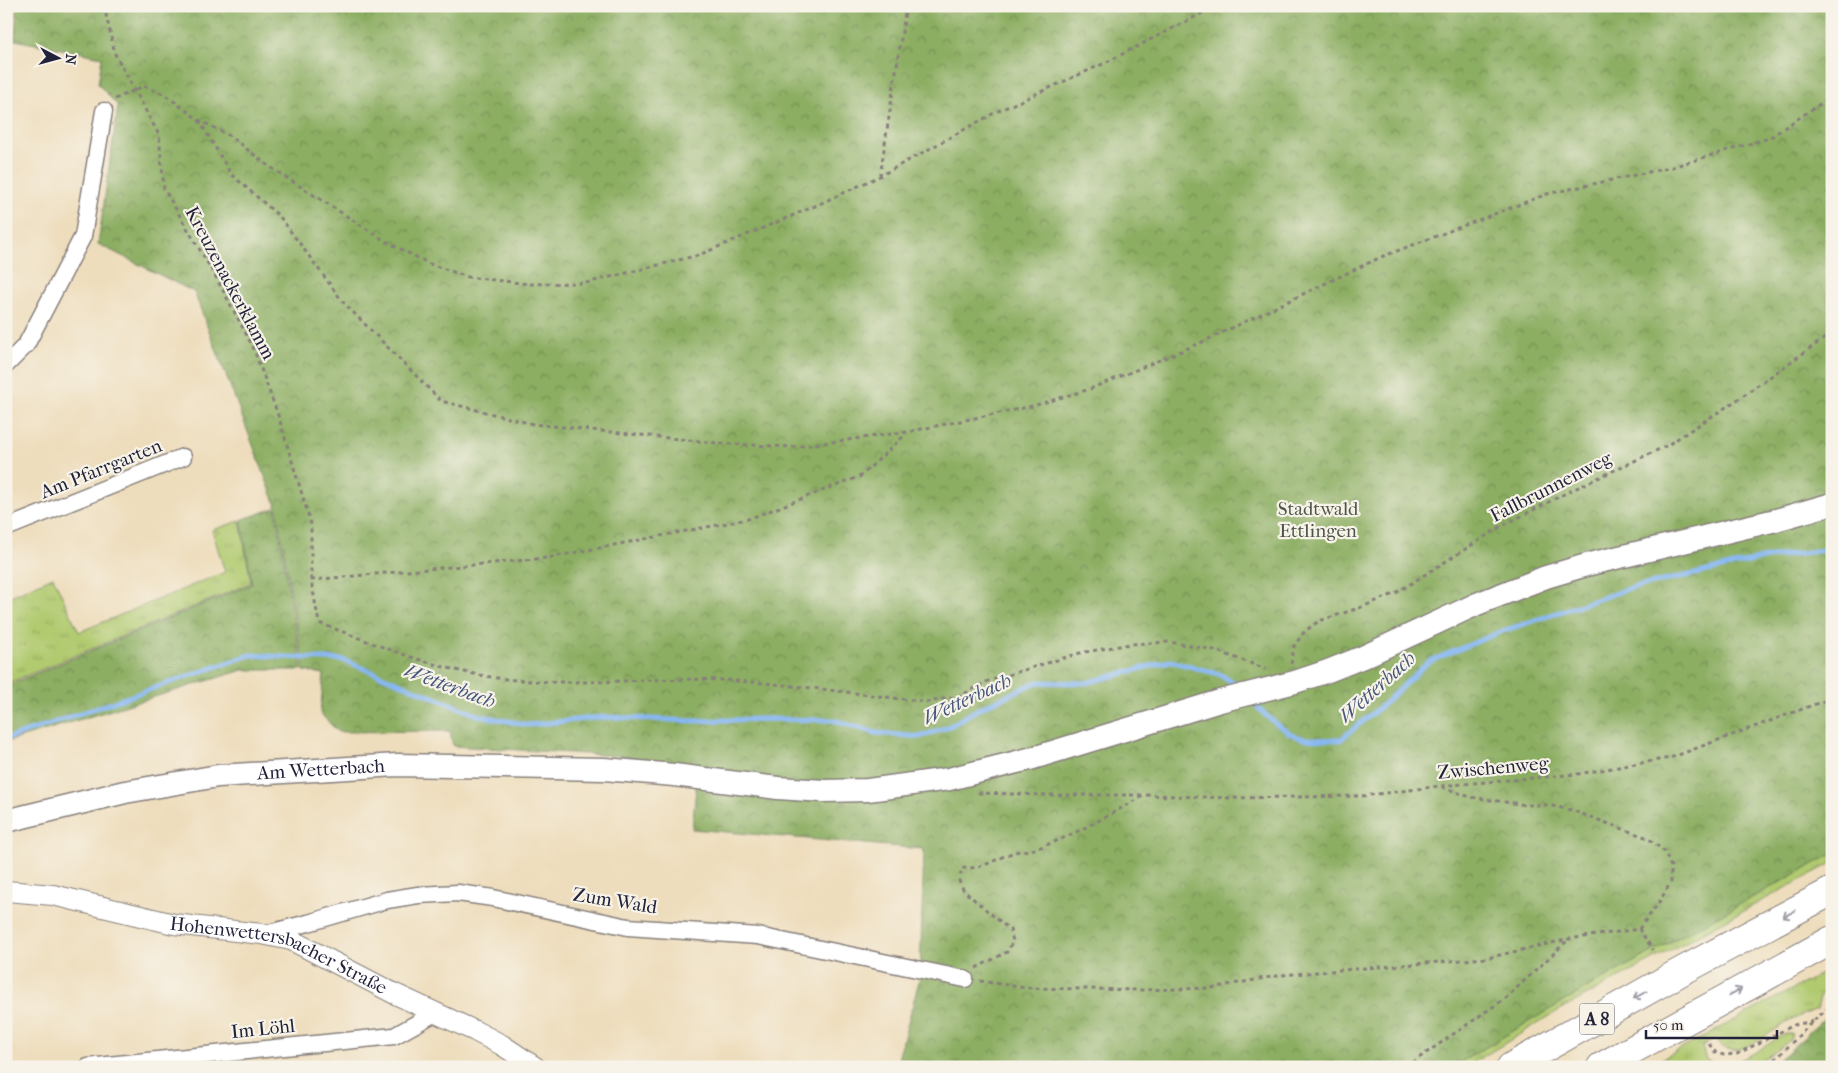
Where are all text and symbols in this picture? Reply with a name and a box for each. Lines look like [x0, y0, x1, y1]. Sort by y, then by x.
north arrow [32, 32, 82, 82]
text: N [61, 53, 79, 66]
street label: Kreuzenackerklamm [180, 203, 280, 363]
street label: Am Pfarrgarten [36, 435, 165, 504]
street label: Fallbrunnenweg [1487, 447, 1616, 527]
park label: Stadtwald Ettlingen [1278, 498, 1359, 542]
water label: Wetterbach [1334, 647, 1420, 727]
water label: Wetterbach [401, 659, 499, 713]
water label: Wetterbach [919, 668, 1015, 730]
street label: Zwischenweg [1437, 752, 1550, 784]
street label: Am Wetterbach [255, 755, 386, 785]
street label: Zum Wald [571, 883, 659, 919]
one-way arrow [1781, 909, 1796, 919]
street label: Hohenwettersbacher Straße [169, 913, 391, 999]
one-way arrow [1728, 987, 1743, 997]
one-way arrow [1633, 990, 1647, 1000]
road number: A 8 [1580, 1004, 1614, 1034]
scale bar [1646, 1008, 1777, 1040]
street label: Im Löhl [230, 1015, 296, 1043]
text: 50 m [1653, 1016, 1684, 1034]

